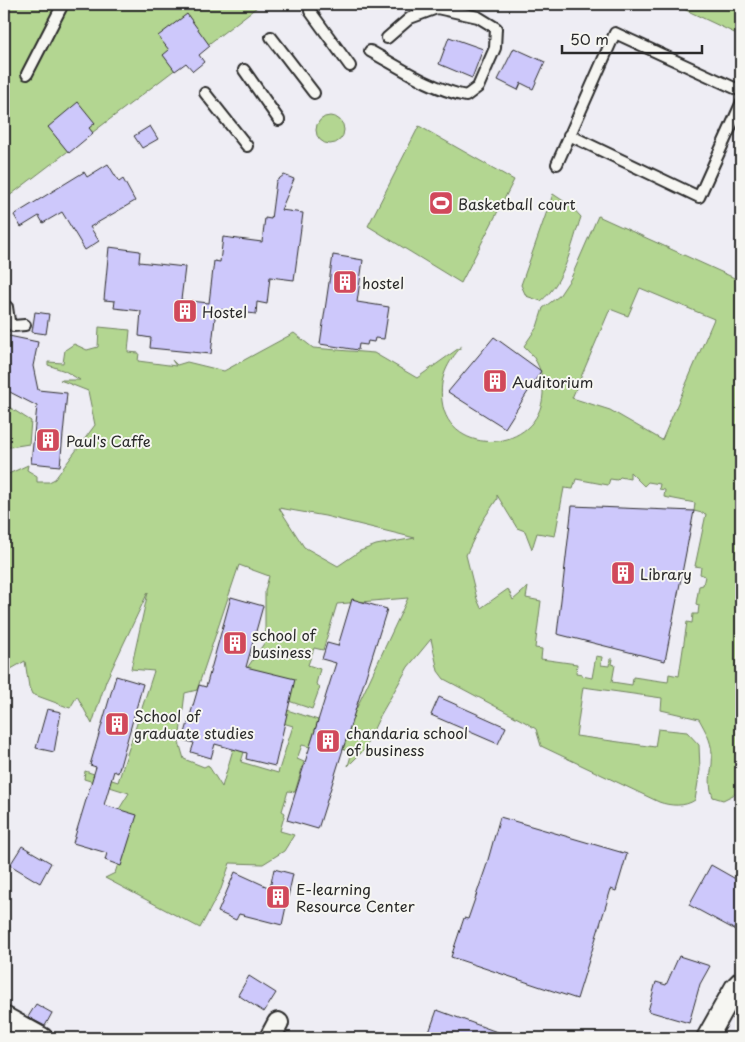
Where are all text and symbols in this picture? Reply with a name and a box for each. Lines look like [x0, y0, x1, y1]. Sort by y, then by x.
scale bar [562, 22, 702, 54]
text: 50 m [570, 27, 609, 50]
sports icon: Basketball court [428, 190, 454, 216]
place label: Basketball court [458, 192, 576, 215]
building icon: hostel [332, 269, 358, 295]
place label: hostel [362, 271, 404, 294]
building icon: Hostel [172, 298, 198, 324]
place label: Hostel [202, 300, 247, 323]
building icon: Auditorium [482, 368, 508, 394]
place label: Auditorium [512, 370, 593, 393]
building icon: Paul's Caffe [35, 427, 61, 453]
place label: Paul's Caffe [66, 429, 151, 452]
building icon: Library [610, 560, 636, 586]
place label: Library [640, 562, 692, 585]
place label: school of business [252, 623, 317, 663]
building icon: school of business [222, 630, 248, 656]
place label: School of graduate studies [134, 704, 254, 744]
building icon: School of graduate studies [104, 711, 130, 737]
place label: chandaria school of business [346, 721, 468, 761]
building icon: chandaria school of business [315, 728, 341, 754]
place label: E-learning Resource Center [296, 877, 415, 917]
building icon: E-learning Resource Center [265, 884, 291, 910]

